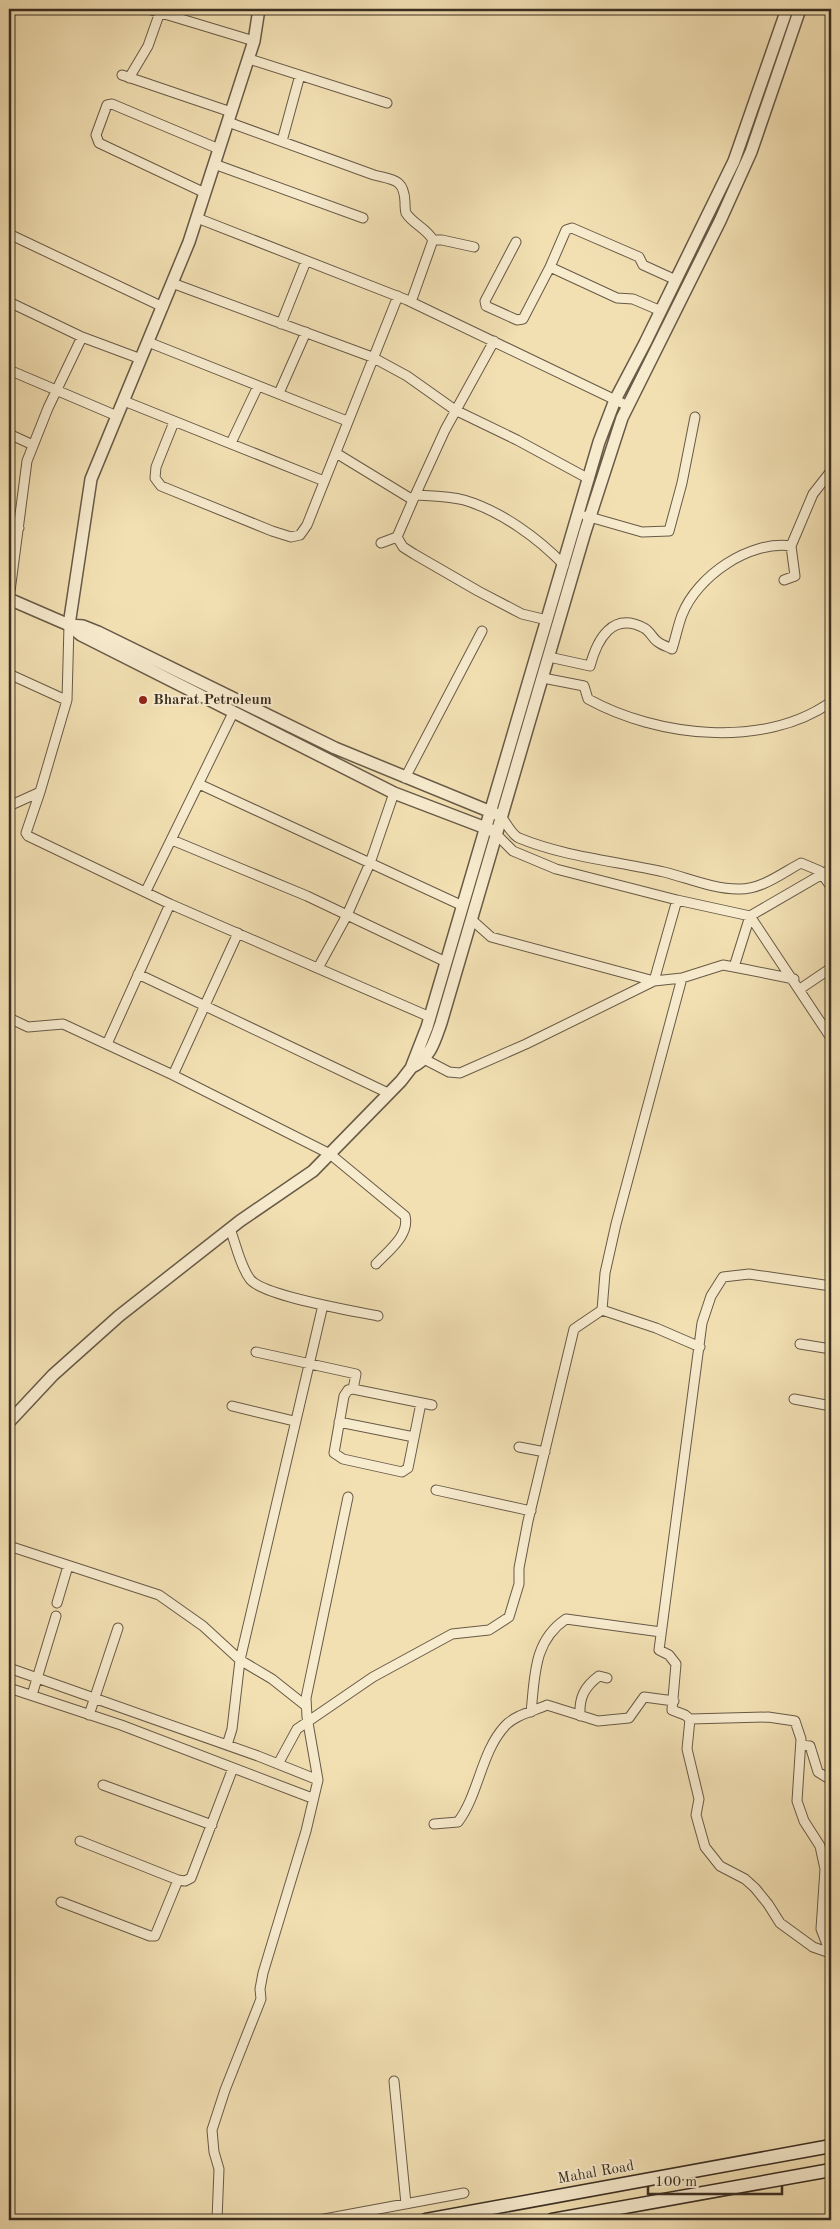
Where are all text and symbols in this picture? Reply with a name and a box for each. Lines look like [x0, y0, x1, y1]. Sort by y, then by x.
place label: Bharat Petroleum [153, 693, 272, 708]
marker: Bharat Petroleum [137, 694, 149, 706]
street label: Mahal Road [557, 2159, 635, 2187]
scale bar [648, 2164, 781, 2196]
text: 100 m [655, 2175, 697, 2190]

